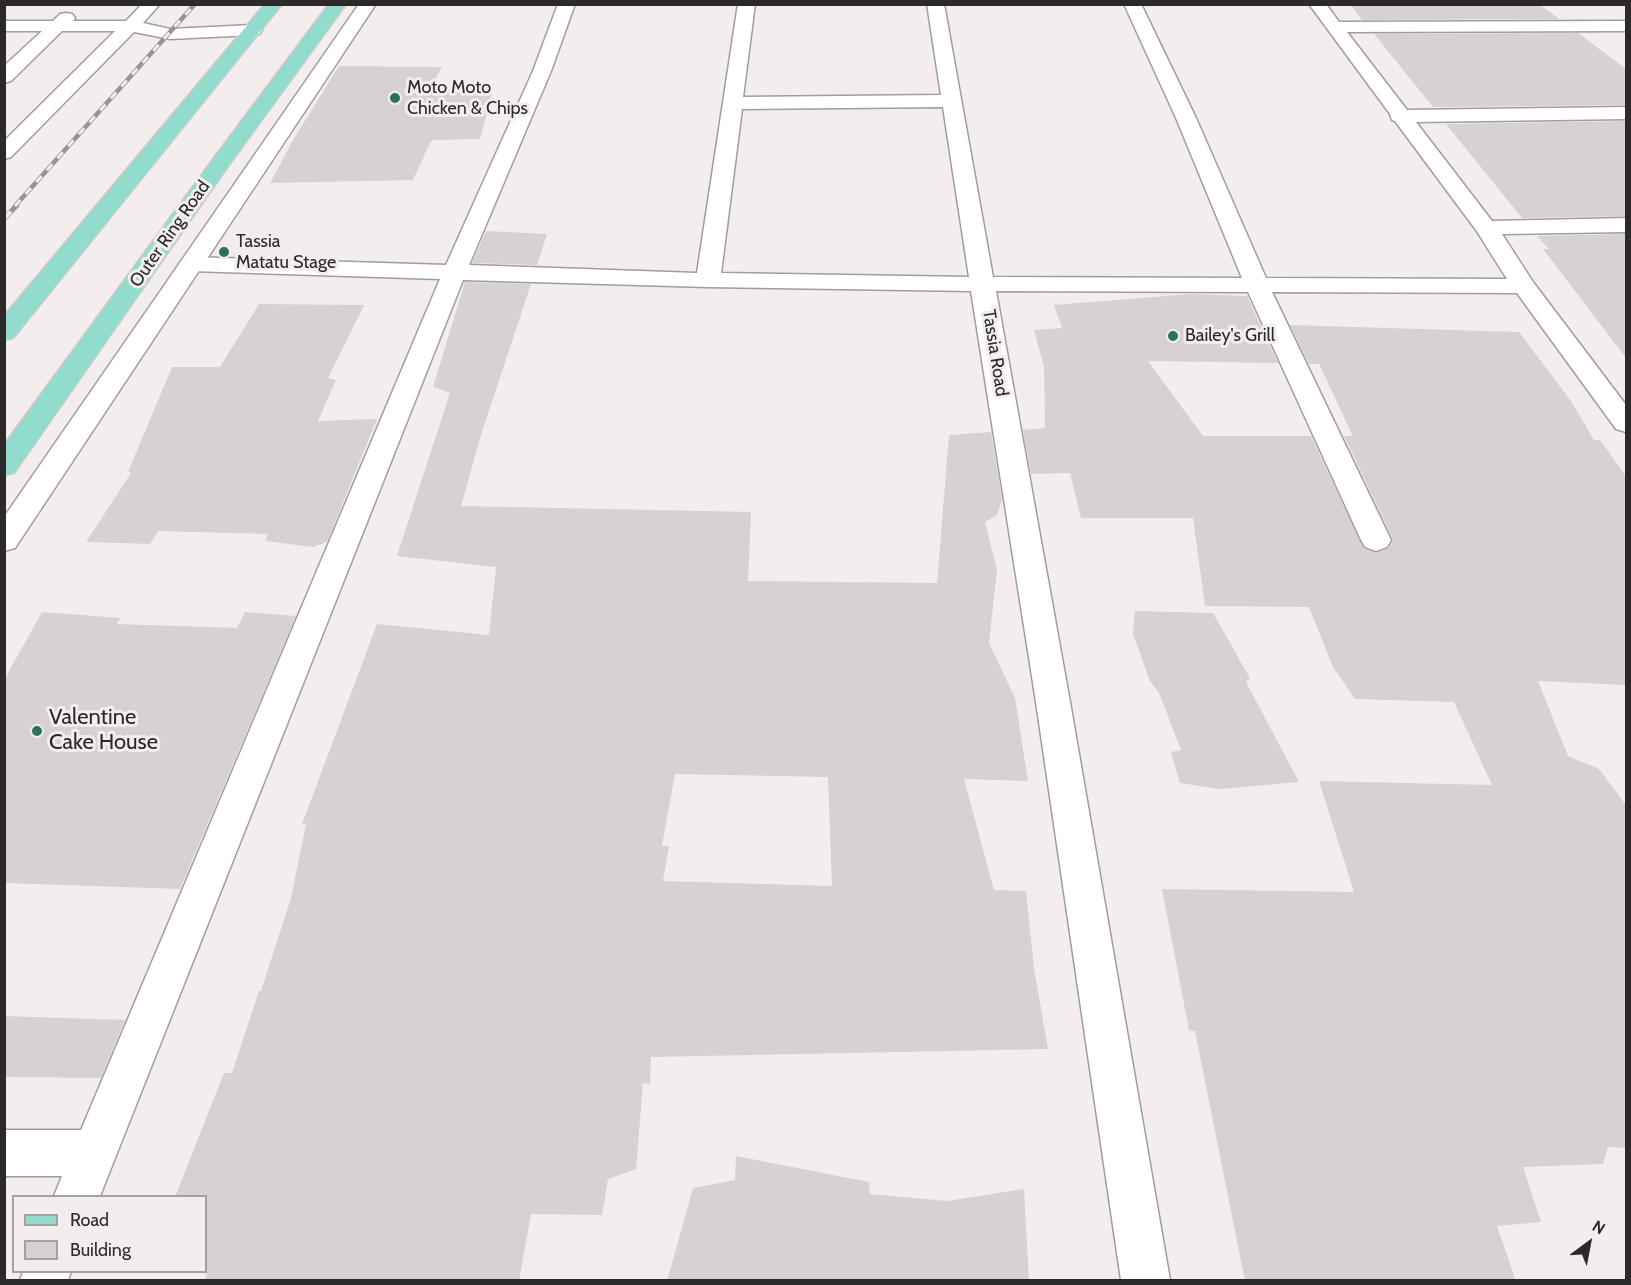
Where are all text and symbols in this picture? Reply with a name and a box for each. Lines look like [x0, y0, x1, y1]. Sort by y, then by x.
place label: Moto Moto Chicken & Chips [407, 77, 528, 119]
marker: Moto Moto Chicken & Chips [388, 91, 402, 105]
street label: Outer Ring Road [125, 177, 215, 291]
place label: Tassia Matatu Stage [236, 231, 336, 274]
marker: Tassia Matatu Stage [217, 245, 231, 259]
street label: Tassia Road [977, 308, 1013, 398]
place label: Bailey's Grill [1185, 325, 1275, 347]
marker: Bailey's Grill [1166, 329, 1180, 343]
place label: Valentine Cake House [49, 705, 158, 756]
marker: Valentine Cake House [30, 724, 44, 738]
legend [12, 1195, 207, 1273]
text: Road [70, 1209, 109, 1231]
north arrow [1559, 1213, 1619, 1273]
text: N [1589, 1216, 1609, 1238]
text: Building [70, 1239, 131, 1261]

